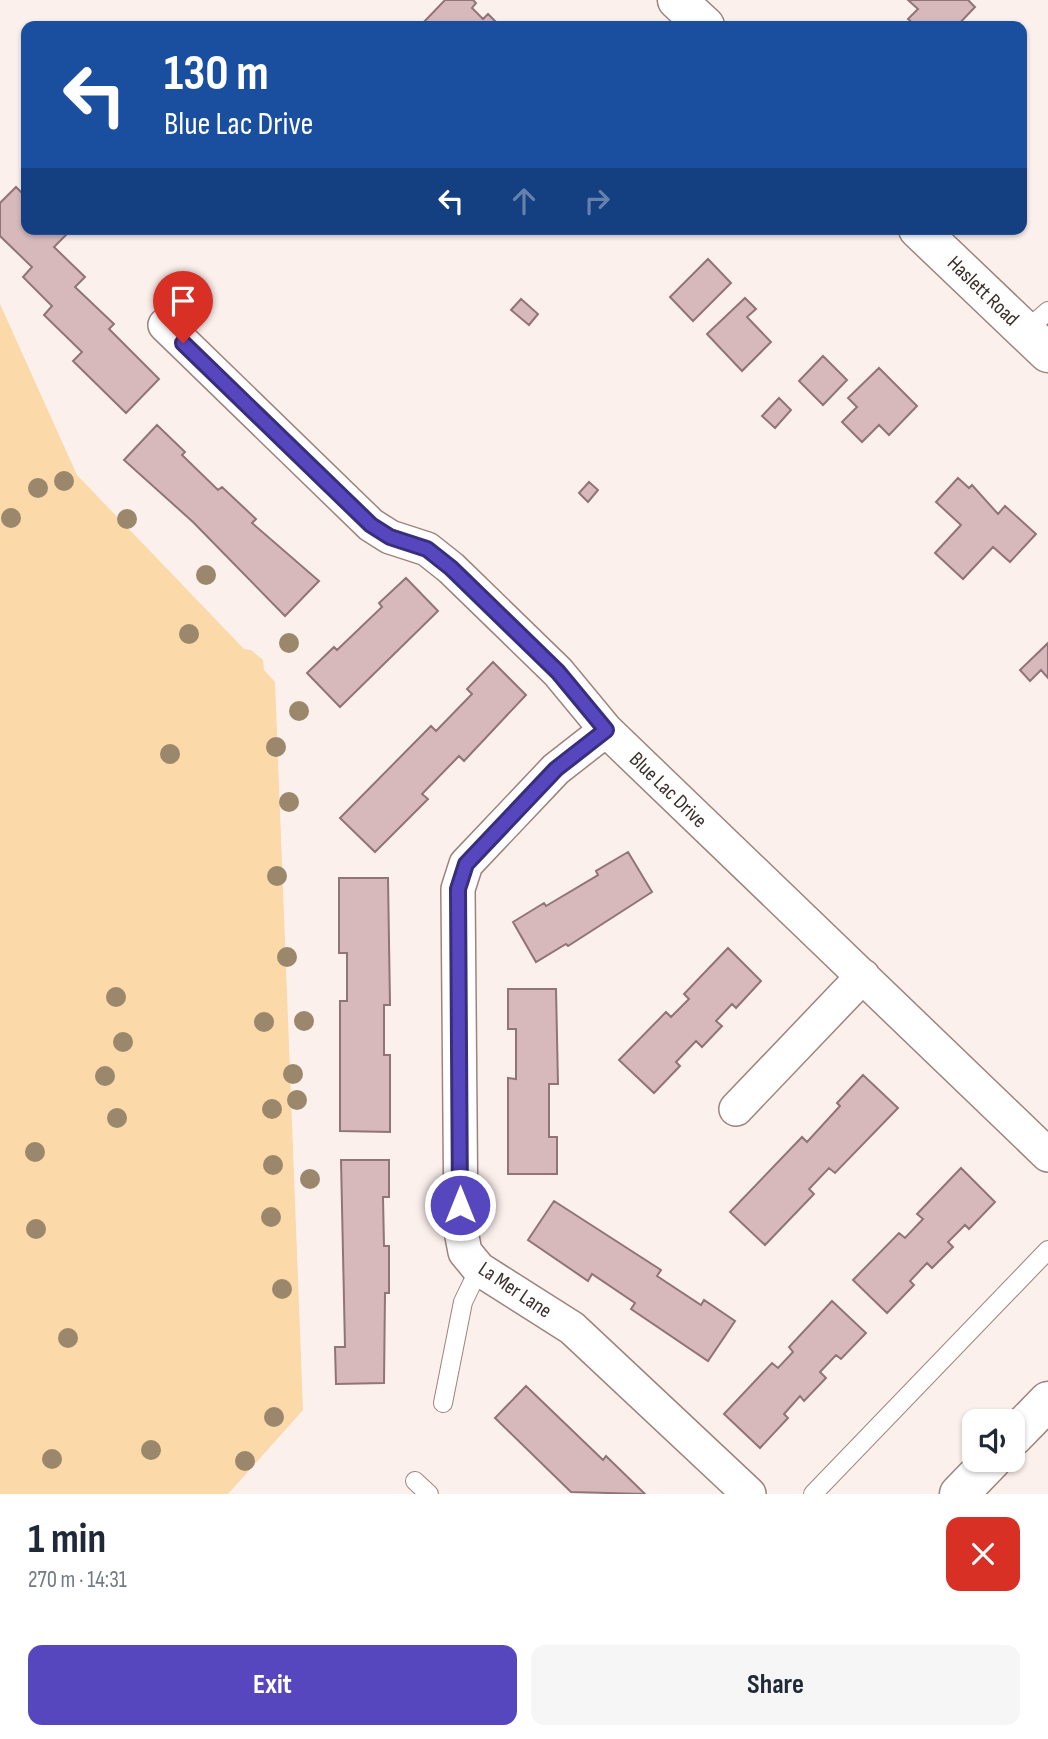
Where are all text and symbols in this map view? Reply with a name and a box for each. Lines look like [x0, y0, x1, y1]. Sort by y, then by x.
text: 130 m [164, 45, 269, 104]
icon: left [49, 49, 140, 140]
text: Blue Lac Drive [164, 105, 313, 144]
icon: left [432, 182, 470, 220]
icon: ahead [505, 182, 543, 220]
icon: right [578, 182, 616, 220]
street label: Haslett Road [942, 251, 1024, 331]
pin [153, 271, 213, 343]
icon: arrive [164, 282, 202, 320]
street label: Blue Lac Drive [624, 747, 712, 833]
position arrow [423, 1168, 497, 1242]
street label: La Mer Lane [474, 1256, 556, 1324]
map controls [962, 1409, 1025, 1472]
button: sound [962, 1409, 1025, 1472]
text: 1 min [28, 1514, 106, 1565]
button: close [946, 1517, 1020, 1591]
text: 270 m · 14:31 [28, 1566, 127, 1594]
button: Exit [28, 1645, 517, 1725]
button: Share [531, 1645, 1020, 1725]

